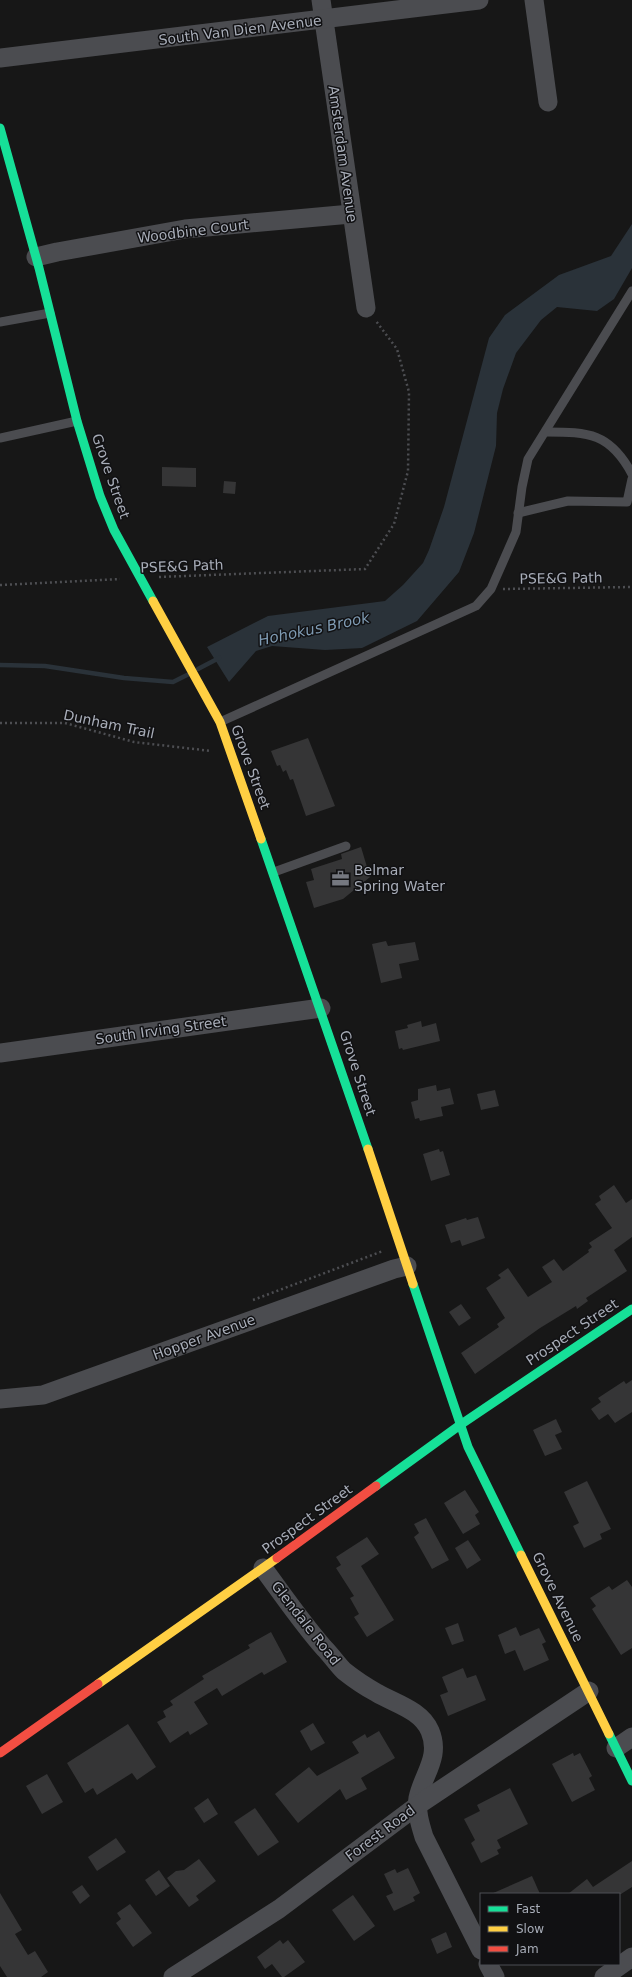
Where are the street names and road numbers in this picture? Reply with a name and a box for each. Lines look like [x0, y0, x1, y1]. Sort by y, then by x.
street label: South Van Dien Avenue [158, 12, 322, 48]
street label: Amsterdam Avenue [325, 85, 361, 223]
street label: Woodbine Court [136, 216, 250, 246]
street label: Grove Street [89, 431, 133, 521]
street label: PSE&G Path [140, 557, 224, 575]
street label: PSE&G Path [519, 569, 603, 587]
street label: Dunham Trail [62, 707, 156, 741]
street label: Grove Street [228, 723, 274, 812]
street label: South Irving Street [95, 1013, 228, 1047]
street label: Grove Street [337, 1028, 379, 1118]
street label: Prospect Street [523, 1295, 621, 1369]
street label: Hopper Avenue [151, 1311, 257, 1363]
street label: Prospect Street [259, 1481, 355, 1557]
street label: Grove Avenue [529, 1549, 587, 1645]
street label: Glendale Road [268, 1578, 344, 1668]
street label: Forest Road [342, 1802, 418, 1864]

